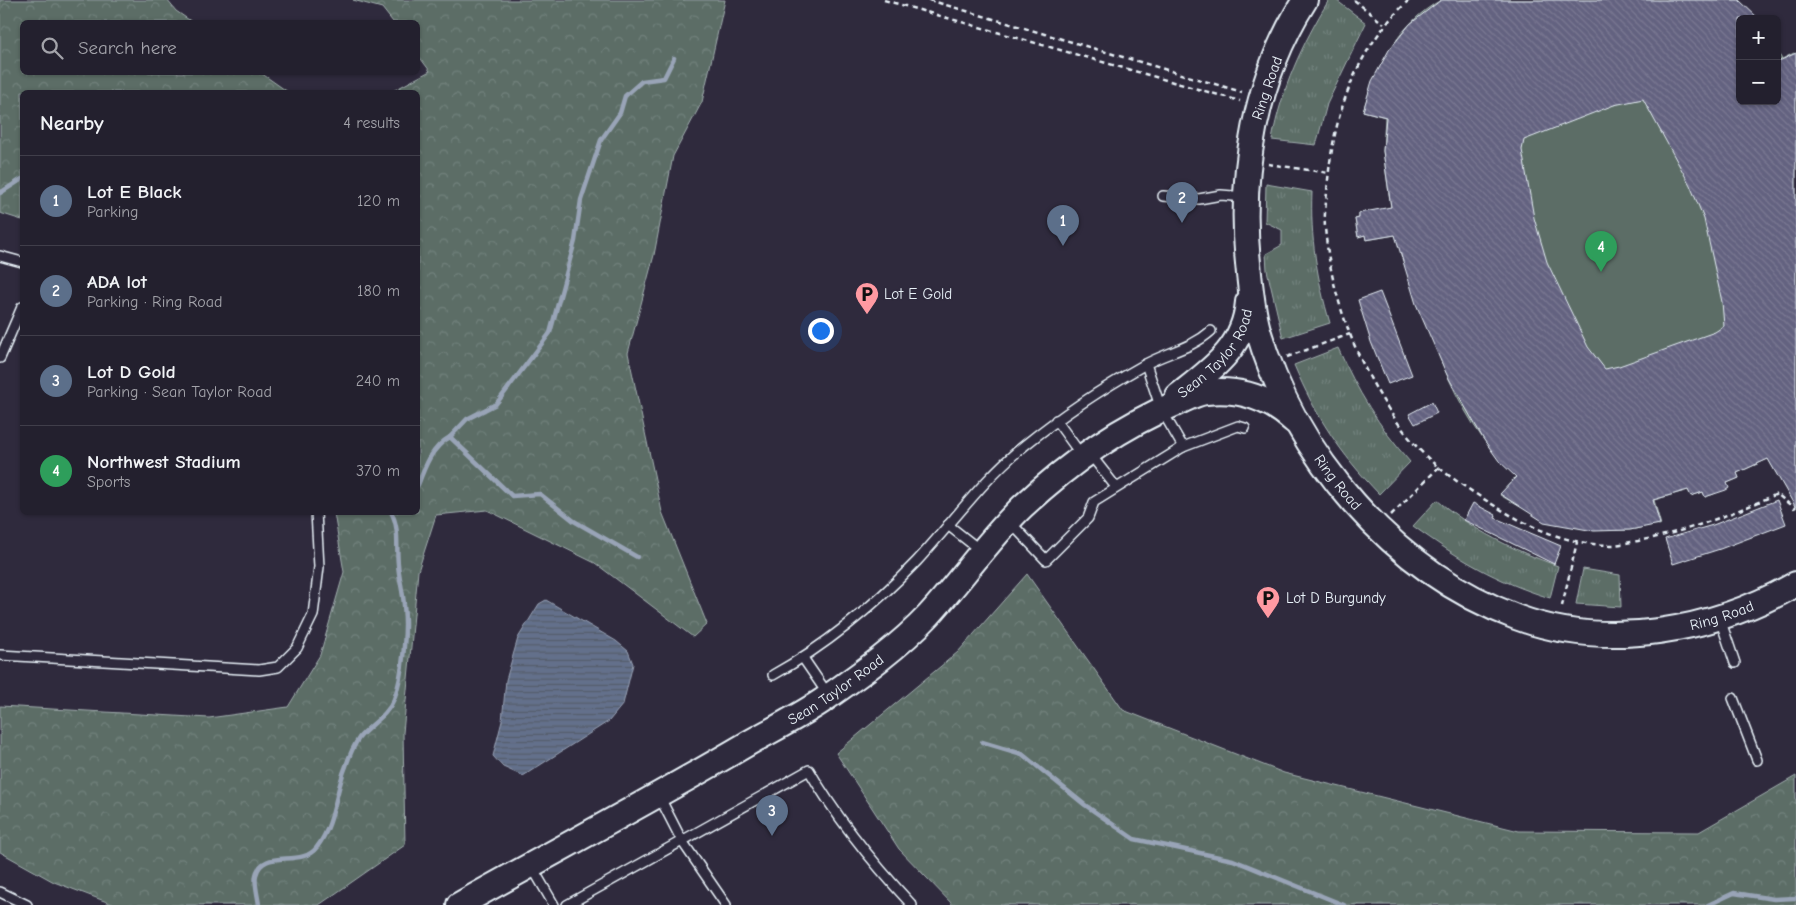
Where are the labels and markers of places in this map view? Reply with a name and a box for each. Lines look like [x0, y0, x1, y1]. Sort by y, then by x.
pin: 2 [1166, 182, 1198, 223]
pin: 1 [1047, 205, 1079, 246]
pin: 4 [1585, 231, 1617, 272]
parking icon: Lot E Gold [854, 281, 880, 315]
place label: Lot E Gold [884, 285, 952, 303]
parking icon: Lot D Burgundy [1255, 585, 1281, 619]
place label: Lot D Burgundy [1286, 589, 1386, 607]
pin: 3 [756, 795, 788, 836]

